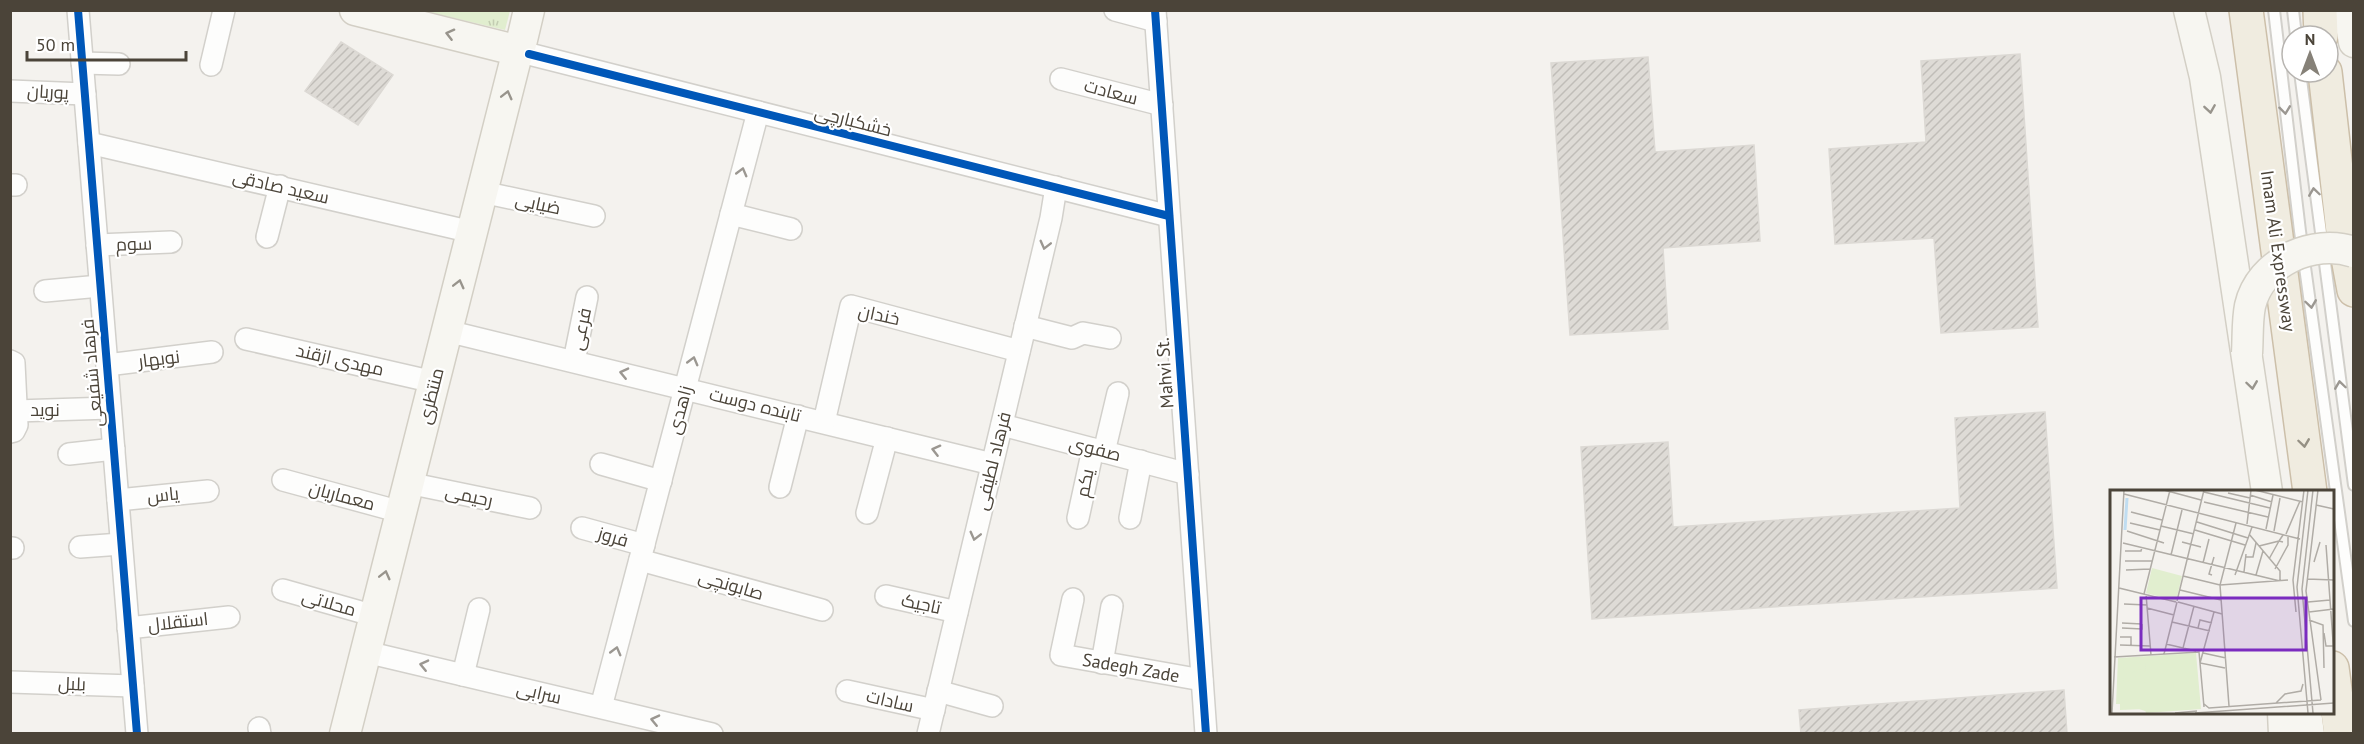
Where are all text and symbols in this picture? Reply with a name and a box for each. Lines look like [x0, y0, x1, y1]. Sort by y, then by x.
scale bar [27, 24, 186, 62]
north arrow [2280, 24, 2340, 84]
one-way arrow [446, 29, 456, 42]
text: N [2305, 29, 2315, 49]
text: 50 m [36, 33, 75, 56]
street label: سعادت [1082, 73, 1140, 110]
street label: پوریان [26, 79, 70, 105]
one-way arrow [499, 90, 512, 100]
street label: خشکبارچی [812, 100, 894, 142]
one-way arrow [2203, 104, 2215, 113]
one-way arrow [2278, 106, 2291, 115]
street label: سعید صادقی [231, 164, 331, 209]
one-way arrow [735, 167, 748, 177]
street label: Imam Ali Expressway [2256, 169, 2301, 334]
street label: ضیایی [513, 187, 563, 220]
one-way arrow [2309, 187, 2321, 196]
street label: سوم [115, 231, 153, 257]
one-way arrow [1040, 240, 1053, 250]
one-way arrow [452, 279, 464, 290]
street label: خندان [856, 299, 902, 330]
one-way arrow [2304, 299, 2316, 308]
street label: فرعی [565, 306, 596, 352]
street label: فرهاد شفیعی [75, 318, 108, 428]
street label: Mahvi St. [1151, 337, 1178, 409]
street label: مهدی ازقند [294, 338, 386, 381]
street label: نوبهار [136, 345, 181, 373]
one-way arrow [685, 356, 698, 366]
street label: منتظری [412, 365, 449, 426]
one-way arrow [619, 367, 629, 380]
one-way arrow [2245, 380, 2257, 389]
one-way arrow [2335, 380, 2347, 390]
street label: تابنده دوست [707, 382, 803, 427]
street label: زاهدی [662, 383, 697, 437]
street label: نوید [30, 398, 60, 421]
street label: فرهاد لطیفی [969, 409, 1016, 512]
street label: صفوی [1067, 431, 1124, 466]
one-way arrow [2297, 439, 2309, 448]
one-way arrow [931, 444, 941, 457]
street label: یکم [1070, 466, 1100, 499]
street label: معماریان [307, 476, 378, 515]
street label: رحیمی [443, 479, 495, 512]
street label: یاس [146, 481, 180, 508]
inset map [2110, 490, 2334, 714]
street label: فروز [594, 521, 631, 552]
one-way arrow [969, 531, 982, 541]
street label: صابونچی [696, 564, 766, 606]
one-way arrow [378, 570, 391, 580]
street label: محلاتی [299, 584, 359, 621]
street label: تاجیک [899, 588, 943, 619]
street label: استقلال [147, 607, 209, 636]
one-way arrow [609, 646, 621, 657]
street label: Sadegh Zade [1081, 648, 1181, 687]
one-way arrow [419, 660, 429, 673]
street label: بلبل [58, 672, 87, 695]
street label: سرابی [514, 676, 564, 709]
street label: سادات [864, 684, 916, 717]
one-way arrow [650, 714, 660, 727]

